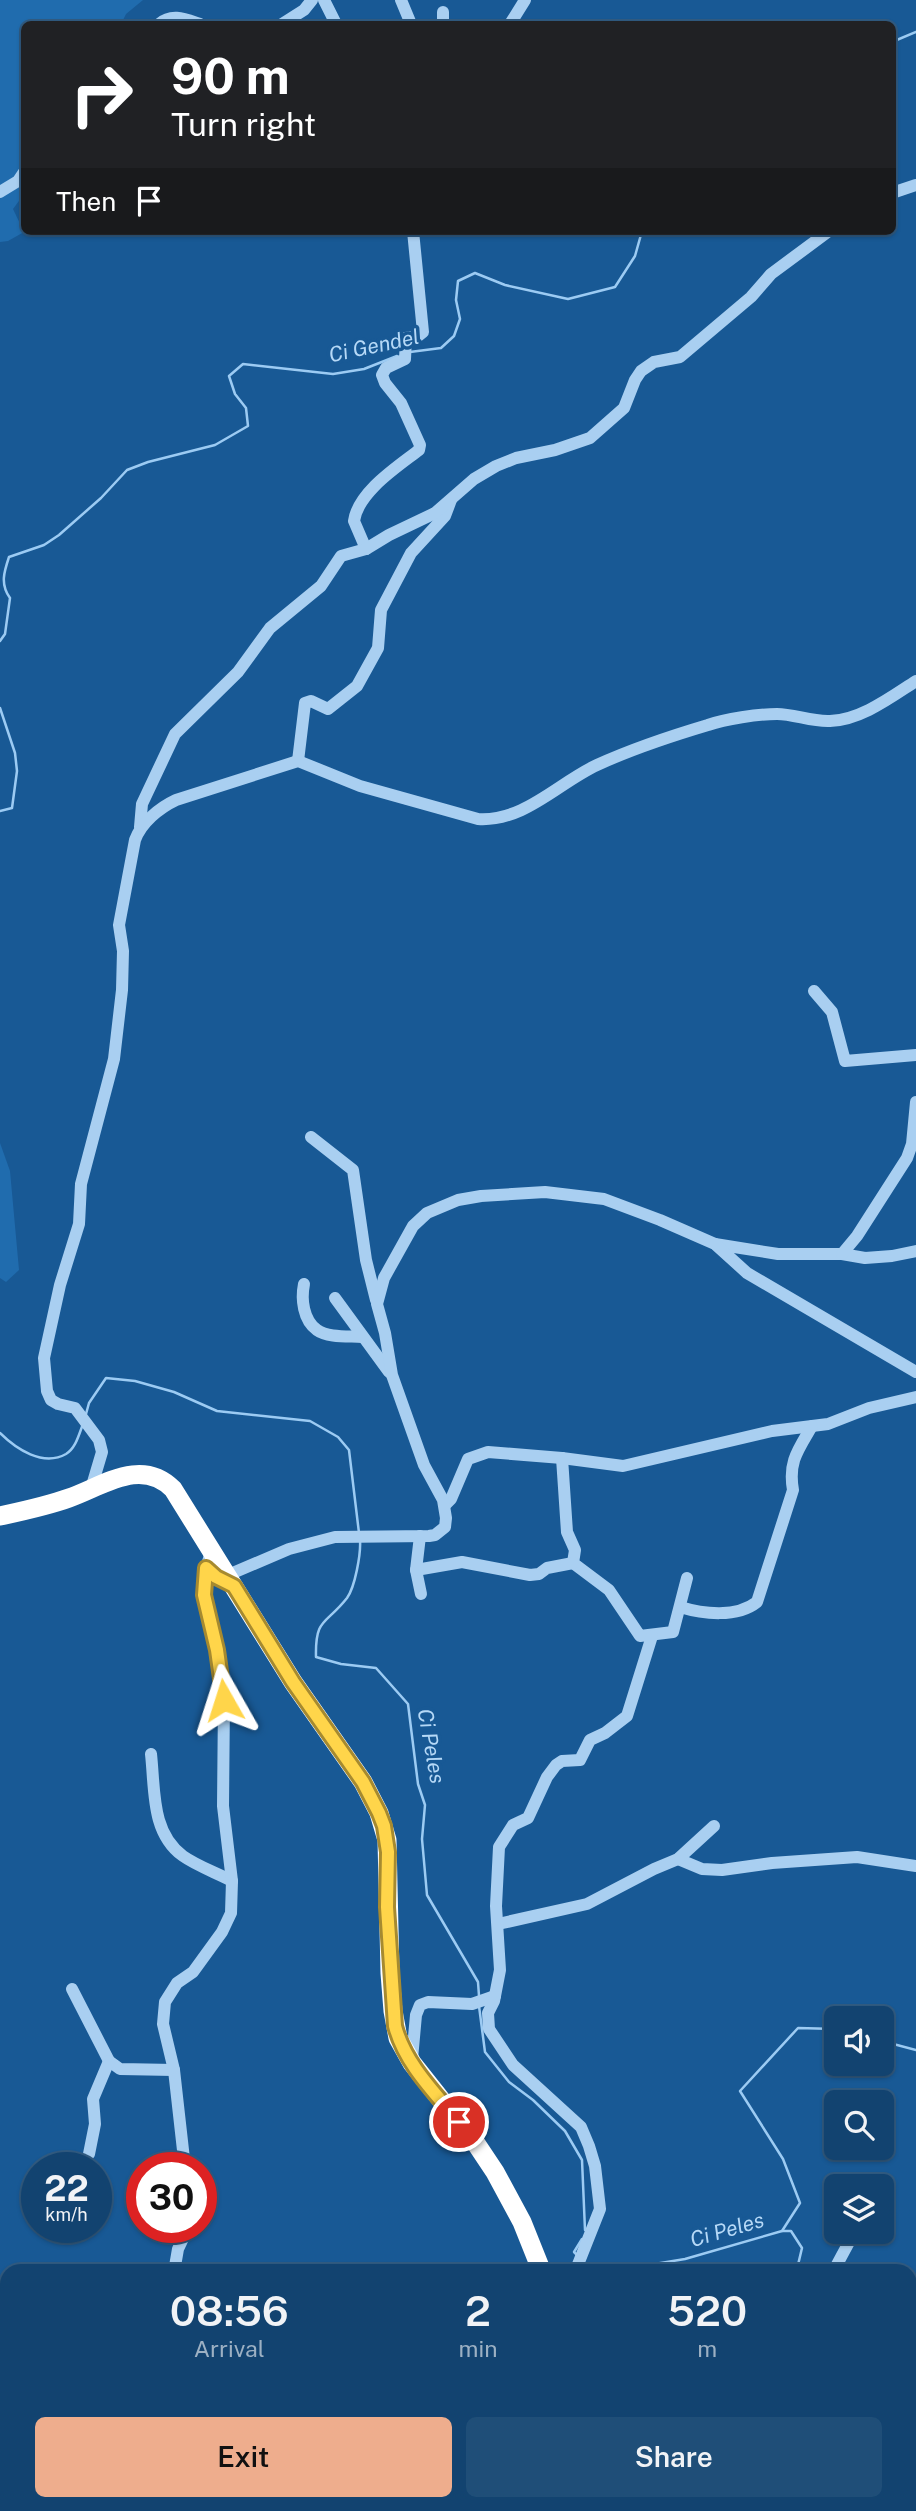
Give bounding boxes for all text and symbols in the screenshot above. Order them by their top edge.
text: 90 m [171,47,290,105]
icon: right [56,49,147,140]
text: Turn right [171,106,316,143]
icon: arrive [130,182,168,220]
text: Then [56,186,116,217]
water label: Ci Gendel [326,324,421,367]
position arrow [187,1663,261,1737]
water label: Ci Peles [413,1706,450,1785]
map controls [824,2006,894,2244]
button: sound [824,2006,894,2076]
button: search [824,2090,894,2160]
pin [429,2092,489,2152]
icon: arrive [440,2103,478,2141]
speed limit sign: 30 [126,2152,217,2243]
text: 22 [44,2168,89,2209]
button: layers [824,2174,894,2244]
text: km/h [45,2204,88,2225]
water label: Ci Peles [687,2207,767,2252]
text: 08:56 [170,2286,289,2335]
text: 2 [465,2286,491,2335]
text: 520 [667,2286,747,2335]
text: Arrival [194,2335,265,2362]
text: min [459,2335,498,2362]
text: m [697,2335,717,2362]
button: Exit [35,2417,452,2497]
button: Share [466,2417,882,2497]

